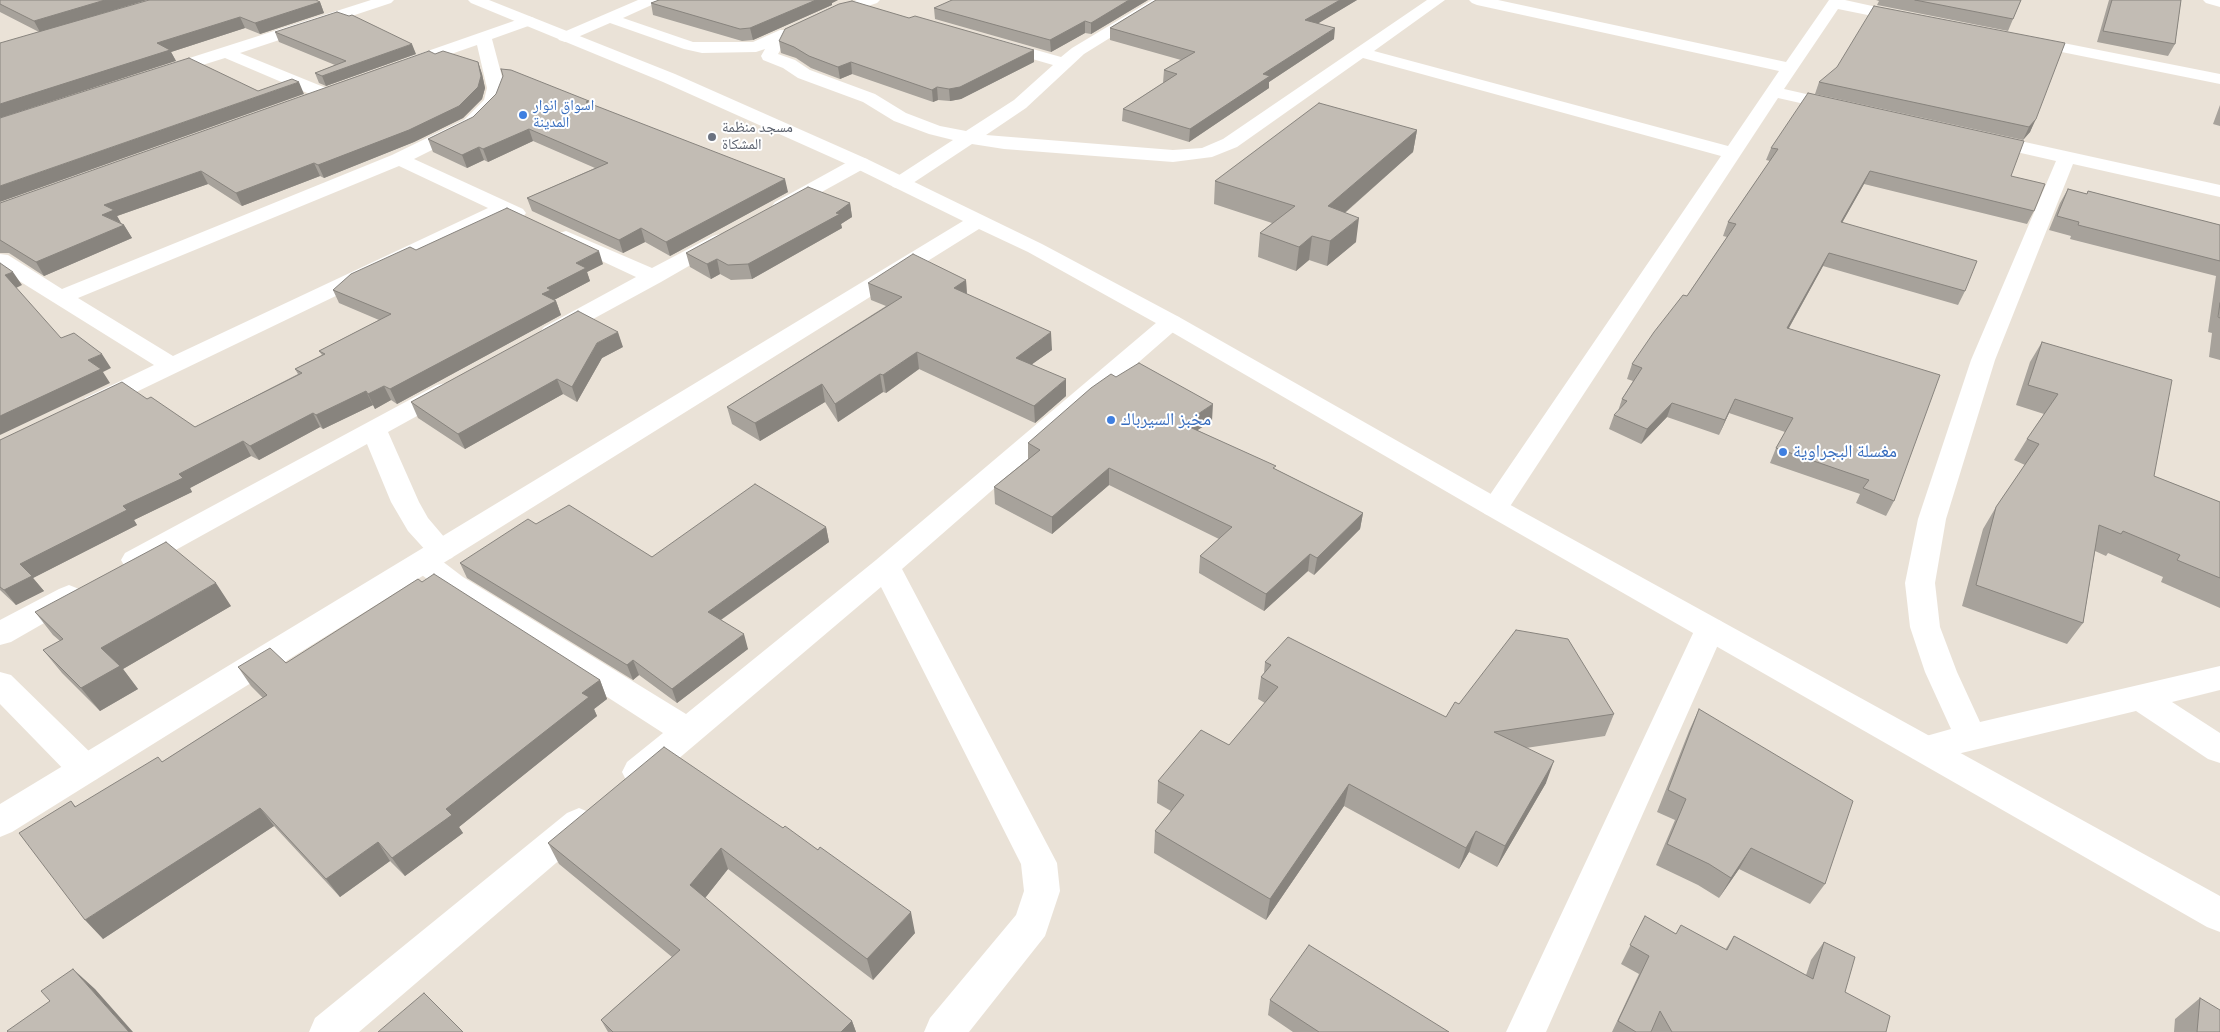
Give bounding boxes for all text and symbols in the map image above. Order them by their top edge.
place label: اسواق انوار المدينة [533,97,594,132]
marker: اسواق انوار المدينة [517,109,529,121]
place label: مسجد منظمة المشكاة [722,119,793,154]
marker: مسجد منظمة المشكاة [706,131,718,143]
place label: مخبز السيرباك [1121,409,1211,431]
marker: مخبز السيرباك [1105,414,1117,426]
place label: مغسلة البجراوية [1793,441,1897,463]
marker: مغسلة البجراوية [1777,446,1789,458]

